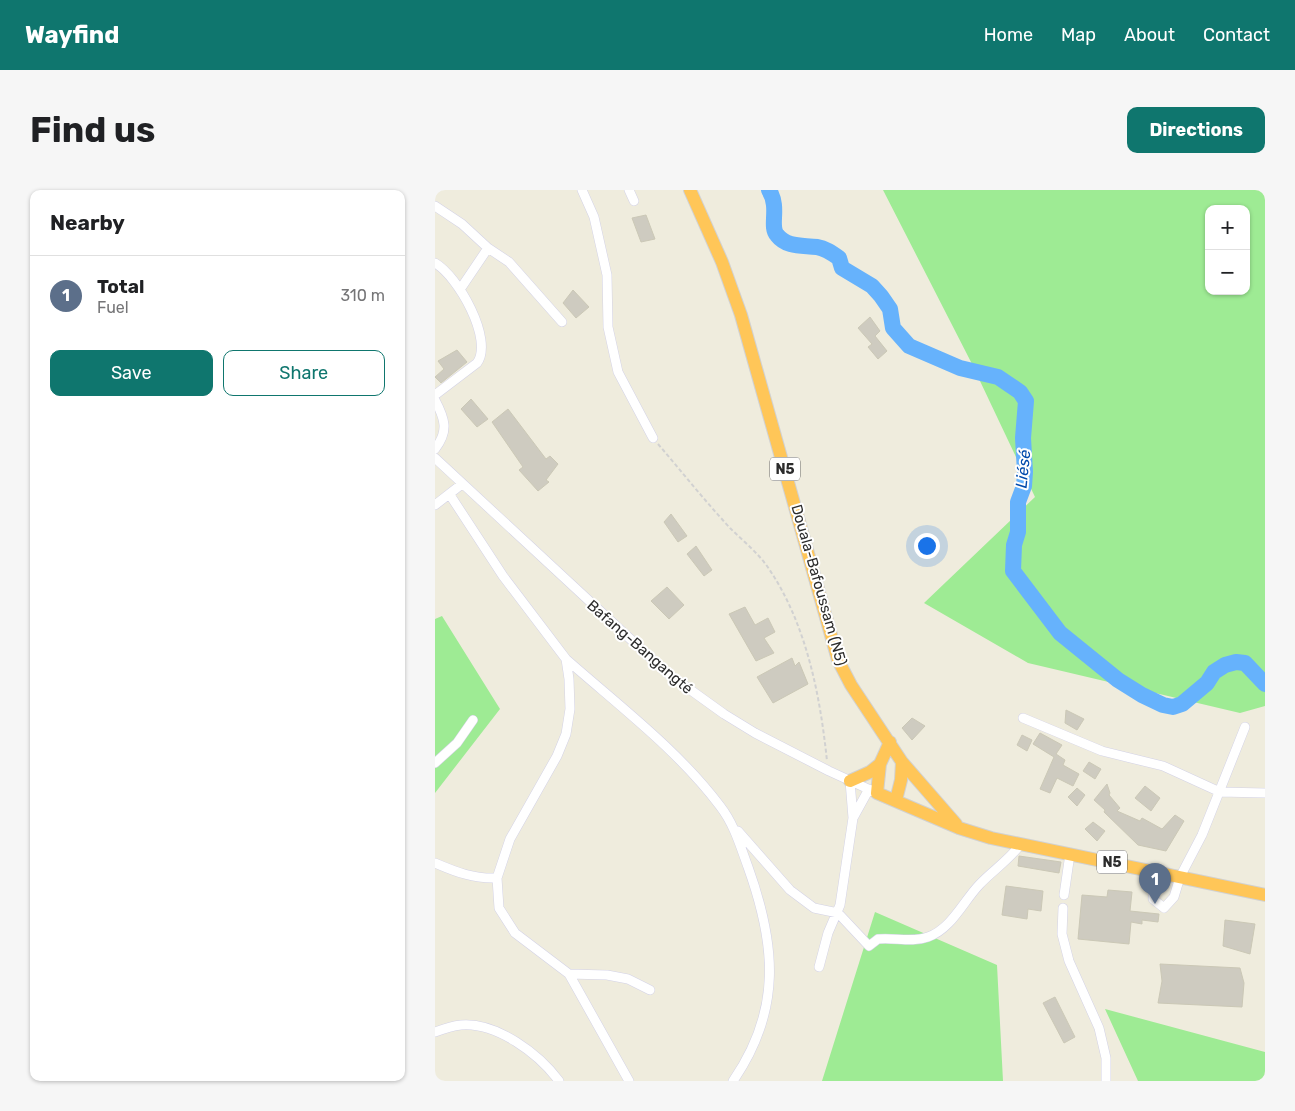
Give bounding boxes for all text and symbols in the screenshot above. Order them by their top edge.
text: Wayfind [25,21,119,49]
text: Home [984,24,1033,46]
text: Map [1061,24,1096,46]
text: About [1124,24,1175,46]
text: Contact [1203,24,1270,46]
button: Directions [1127,107,1265,153]
text: Find us [30,109,155,151]
map controls [1205,205,1250,295]
button: + [1205,205,1250,250]
text: Nearby [50,210,125,235]
button: − [1205,250,1250,295]
text: Total [97,275,144,298]
text: 1 [62,286,70,305]
text: 310 m [341,286,385,305]
text: Fuel [97,298,129,317]
button: Save [50,350,213,396]
button: Share [223,350,385,396]
water label: Liésé [1012,449,1034,489]
road number: N5 [770,458,800,480]
street label: Douala-Bafoussam (N5) [787,502,851,668]
your location [914,533,940,559]
street label: Bafang-Bangangté [583,596,697,698]
road number: N5 [1097,850,1127,874]
pin: 1 [1139,863,1171,904]

